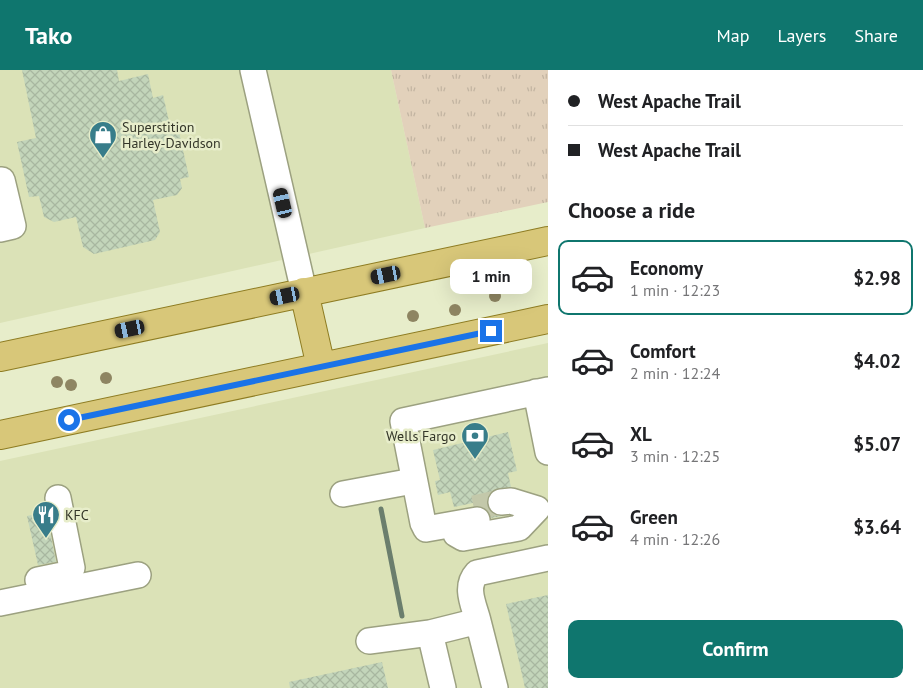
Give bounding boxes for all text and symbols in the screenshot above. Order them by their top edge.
text: Tako [25,20,72,51]
text: Map [717,24,749,47]
text: Layers [777,24,826,47]
text: Share [854,24,898,47]
text: West Apache Trail [598,89,741,113]
place label: Superstition Harley-Davidson [122,118,221,152]
shop icon: Superstition Harley-Davidson [88,120,118,159]
text: West Apache Trail [598,138,741,162]
car [272,187,293,219]
text: Choose a ride [568,196,695,224]
icon: car [570,255,615,300]
text: Economy [630,256,703,280]
callout: 1 min [450,258,532,294]
car [369,265,402,285]
text: 1 min [471,266,511,286]
text: $2.98 [853,266,901,290]
text: 1 min · 12:23 [630,280,720,300]
car [268,286,301,306]
car [113,319,146,339]
route end [480,320,502,342]
icon: car [570,338,615,383]
text: Comfort [630,339,696,363]
text: $4.02 [853,349,901,373]
text: 2 min · 12:24 [630,363,720,383]
route start [58,409,80,431]
bank icon: Wells Fargo [460,421,490,460]
icon: car [570,421,615,466]
text: XL [630,422,652,446]
place label: Wells Fargo [386,427,456,445]
text: $5.07 [853,432,901,456]
text: 3 min · 12:25 [630,446,720,466]
restaurant icon: KFC [31,500,61,539]
icon: car [570,504,615,549]
text: Green [630,505,678,529]
place label: KFC [65,506,89,524]
text: $3.64 [853,515,901,539]
text: 4 min · 12:26 [630,529,720,549]
button: Confirm [568,620,903,678]

